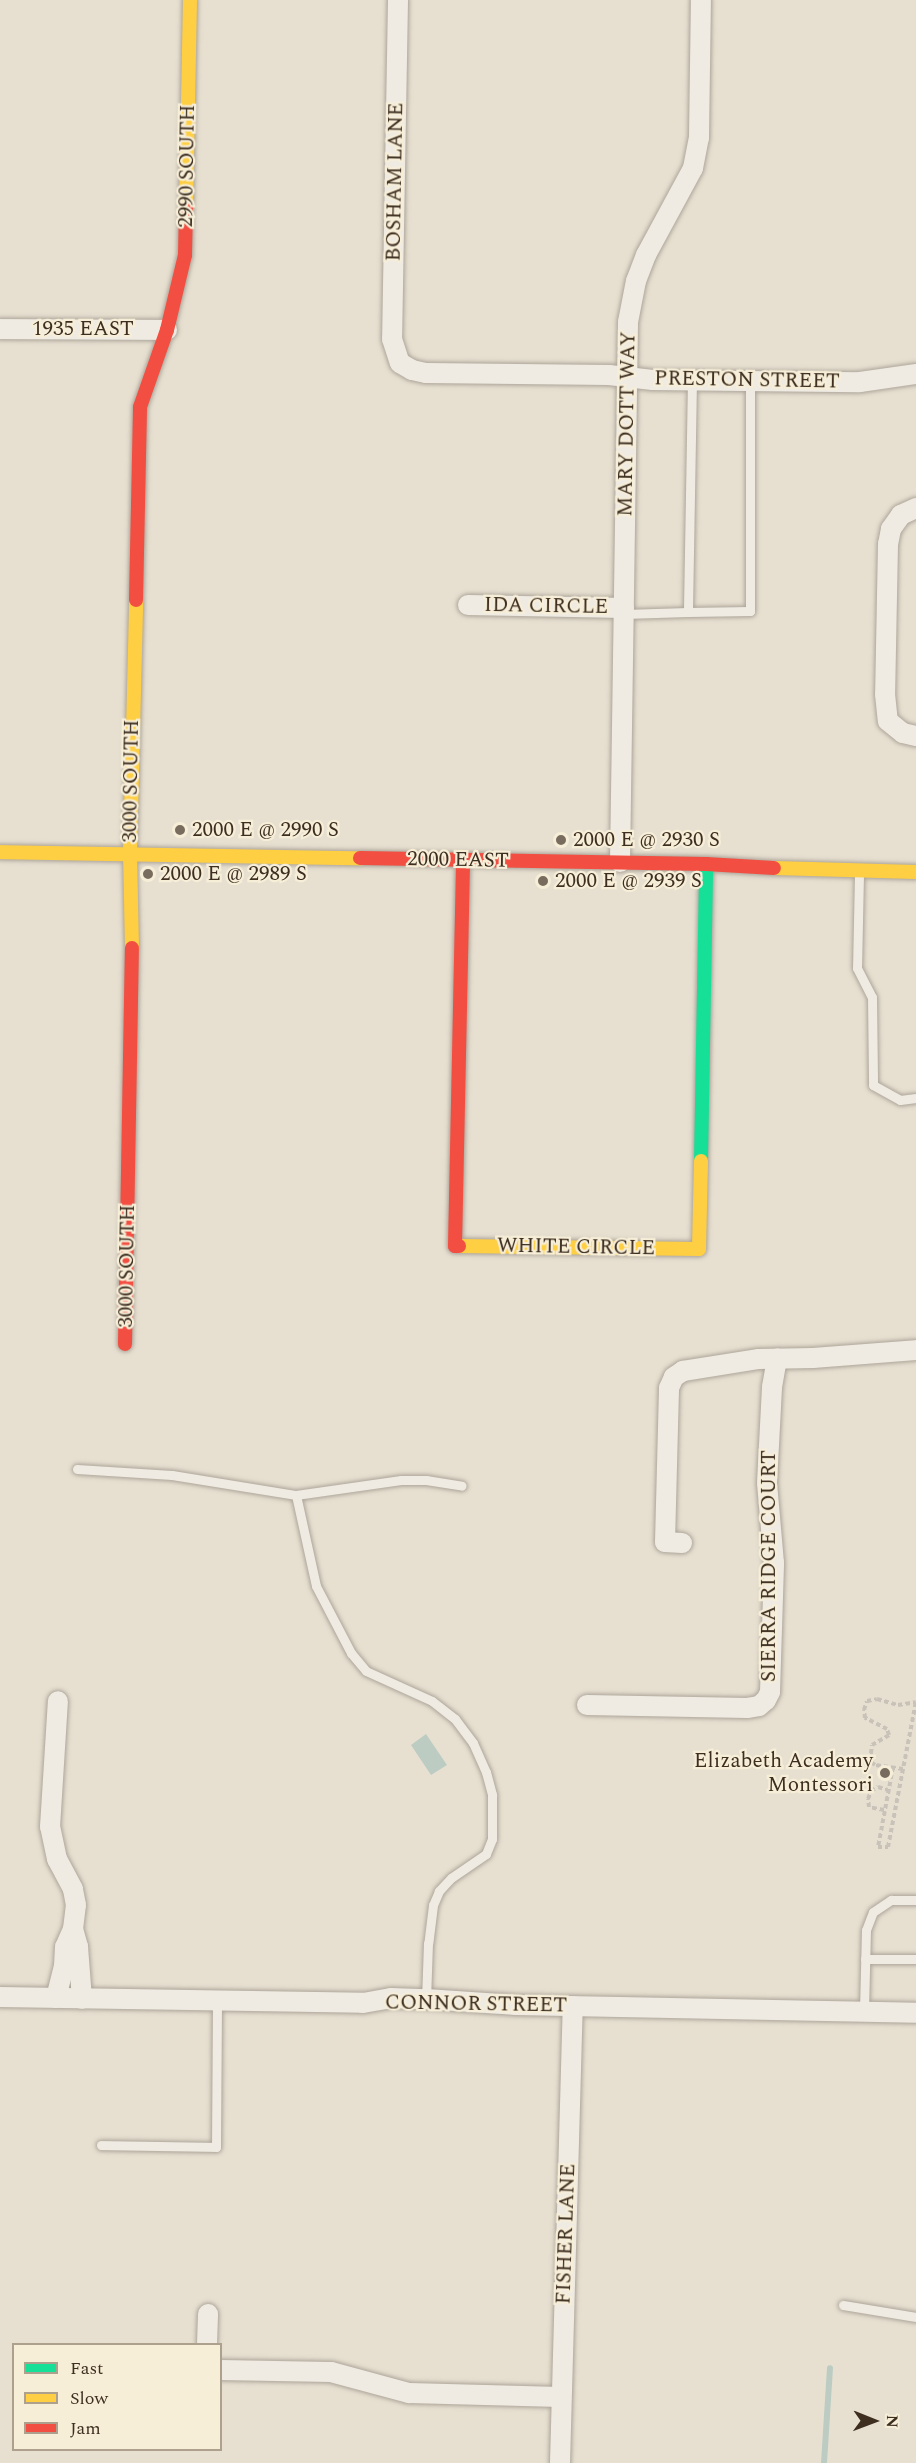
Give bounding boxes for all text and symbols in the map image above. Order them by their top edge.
street label: BOSHAM LANE [381,102,409,262]
street label: 2990 SOUTH [173,104,201,228]
street label: 1935 EAST [32,316,134,342]
street label: MARY DOTT WAY [613,331,641,517]
street label: PRESTON STREET [654,366,840,394]
street label: IDA CIRCLE [484,592,608,620]
street label: 3000 SOUTH [117,719,145,843]
place label: 2000 E @ 2990 S [192,817,339,843]
marker: 2000 E @ 2990 S [173,823,187,837]
place label: 2000 E @ 2930 S [573,827,720,853]
marker: 2000 E @ 2930 S [554,833,568,847]
street label: 2000 EAST [407,847,509,873]
place label: 2000 E @ 2989 S [160,861,307,887]
marker: 2000 E @ 2989 S [141,867,155,881]
place label: 2000 E @ 2939 S [555,868,702,894]
marker: 2000 E @ 2939 S [536,874,550,888]
street label: 3000 SOUTH [113,1204,141,1328]
street label: WHITE CIRCLE [497,1233,655,1261]
street label: SIERRA RIDGE COURT [756,1450,782,1682]
place label: Elizabeth Academy Montessori [694,1748,873,1798]
marker: Elizabeth Academy Montessori [878,1766,892,1780]
street label: CONNOR STREET [385,1990,567,2018]
street label: FISHER LANE [551,2163,581,2305]
legend [12,2343,222,2451]
text: Fast [70,2355,103,2382]
text: Slow [70,2385,108,2412]
north arrow [844,2391,904,2451]
text: Jam [70,2415,101,2442]
text: N [880,2415,904,2428]

